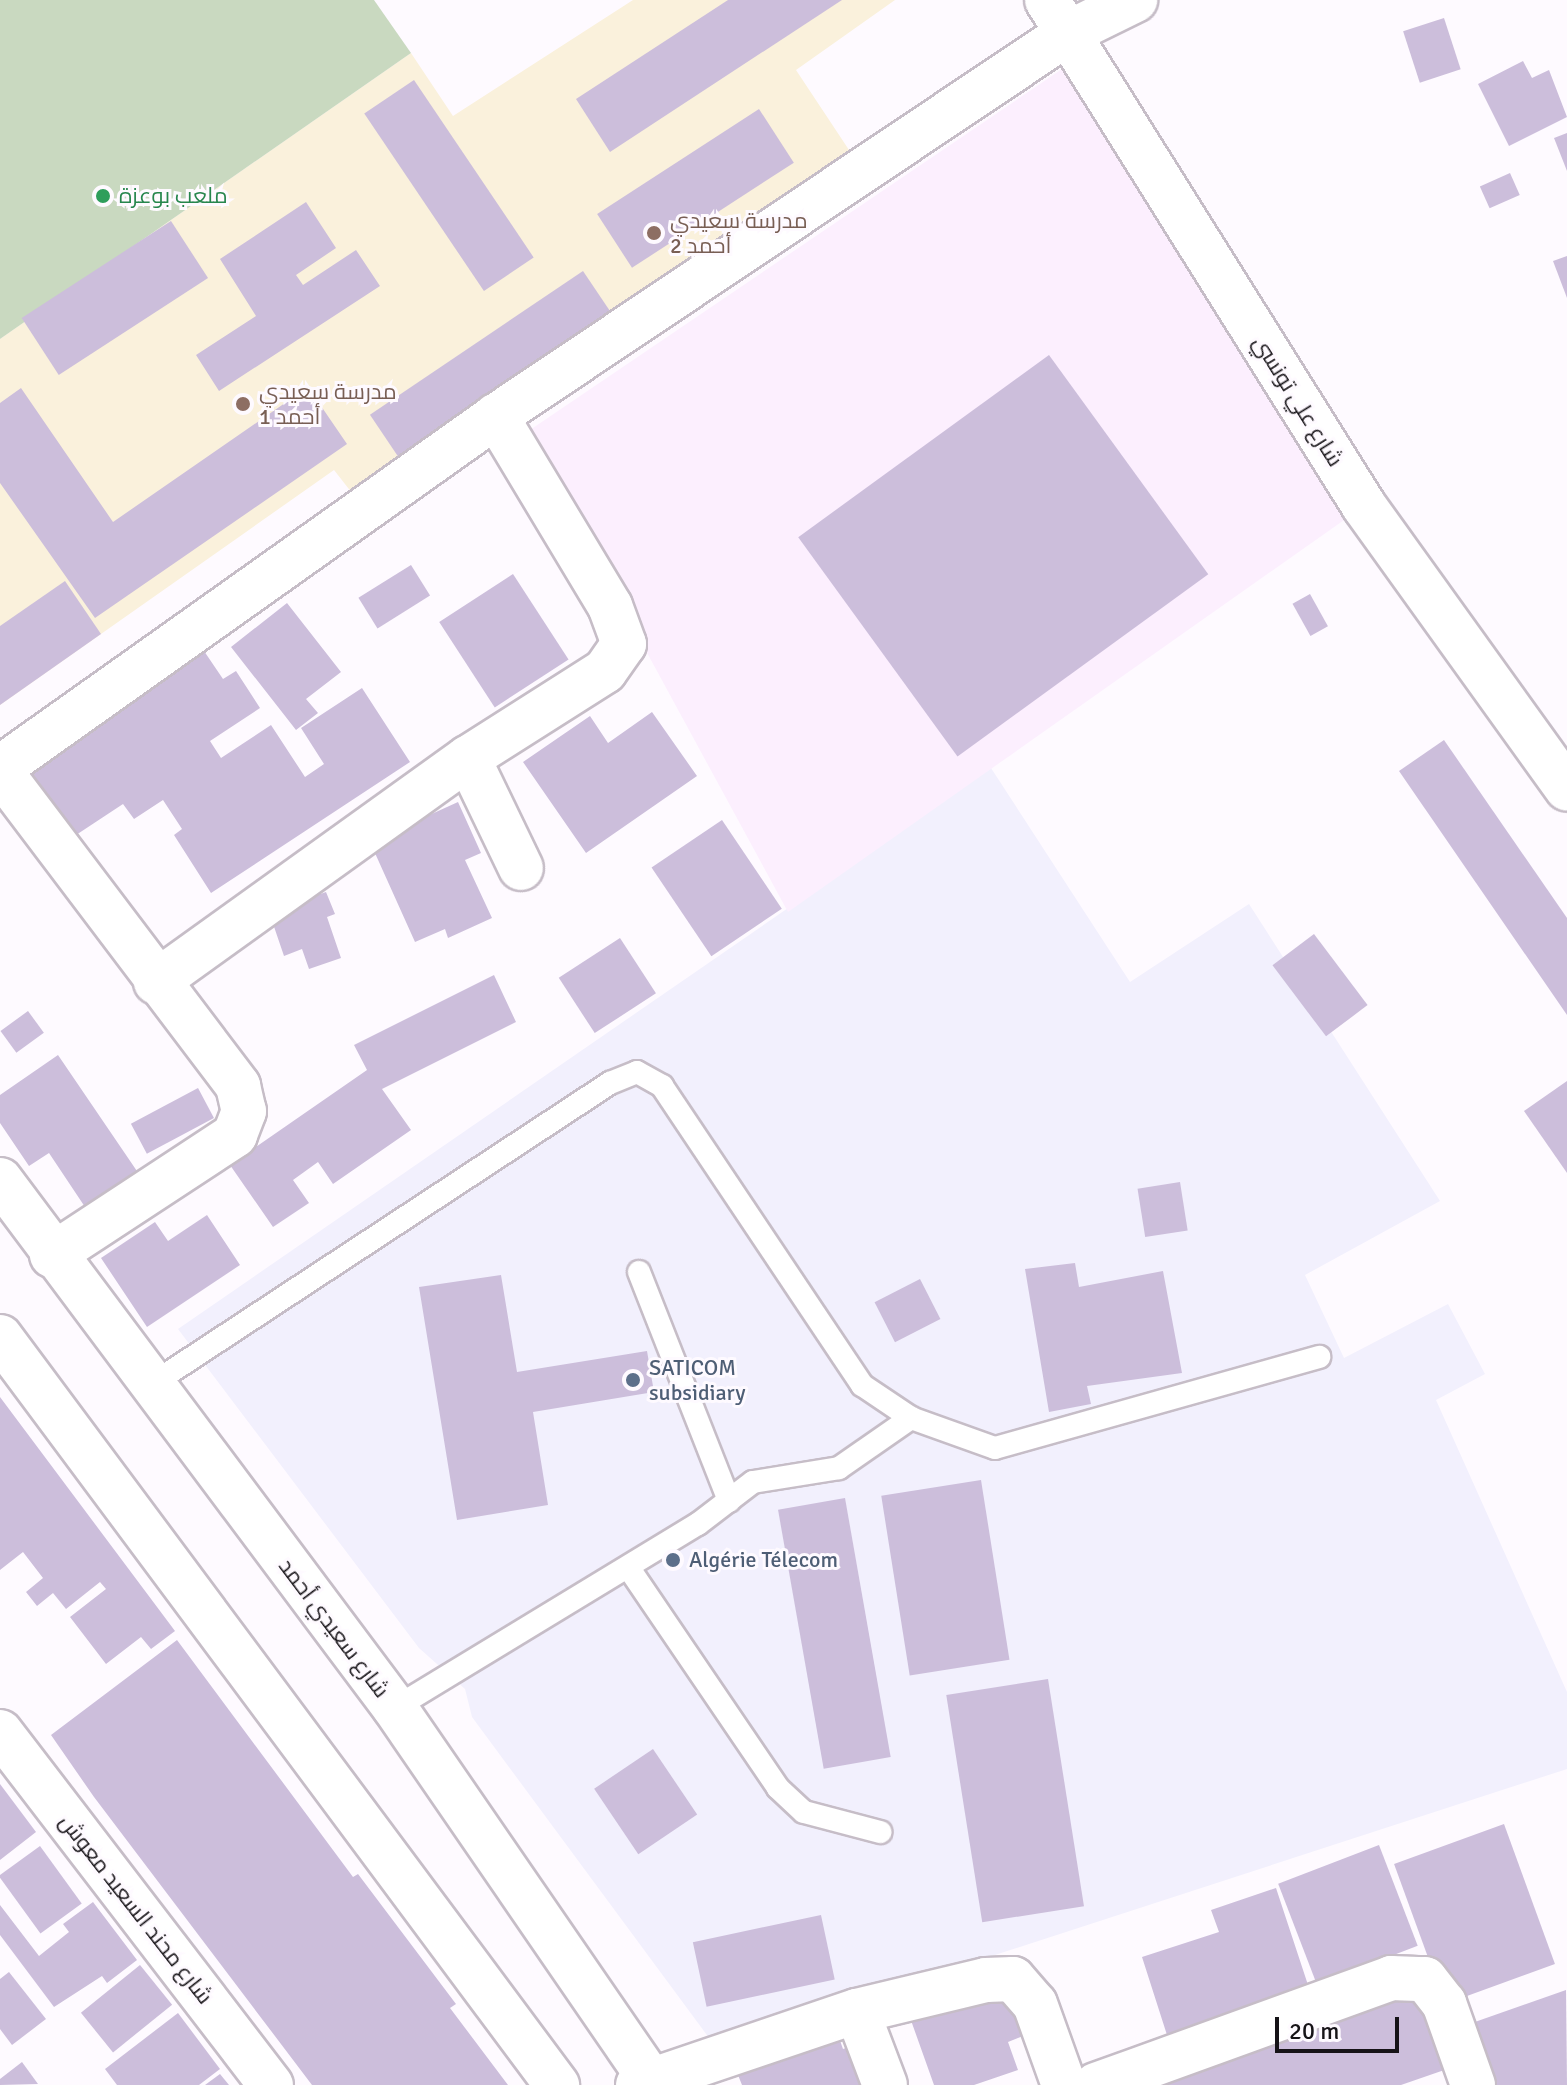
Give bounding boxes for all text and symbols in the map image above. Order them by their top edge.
place label: ملعب بوعزة [119,183,228,209]
marker: ملعب بوعزة [94,187,112,205]
place label: مدرسة سعيدي أحمد 2 [670,207,808,258]
marker: مدرسة سعيدي أحمد 2 [645,224,663,242]
street label: شارع علي تونسي [1247,331,1349,471]
place label: مدرسة سعيدي أحمد 1 [259,378,397,430]
marker: مدرسة سعيدي أحمد 1 [234,395,252,413]
place label: SATICOM subsidiary [649,1354,746,1406]
marker: SATICOM subsidiary [624,1371,642,1389]
place label: Algérie Télecom [689,1547,838,1573]
marker: Algérie Télecom [664,1551,682,1569]
street label: شارع سعيدي أحمد [273,1553,395,1703]
street label: شارع محند السعيد معوش [54,1809,218,2009]
scale bar [1279,2001,1403,2051]
text: 20 m [1289,2016,1339,2046]

